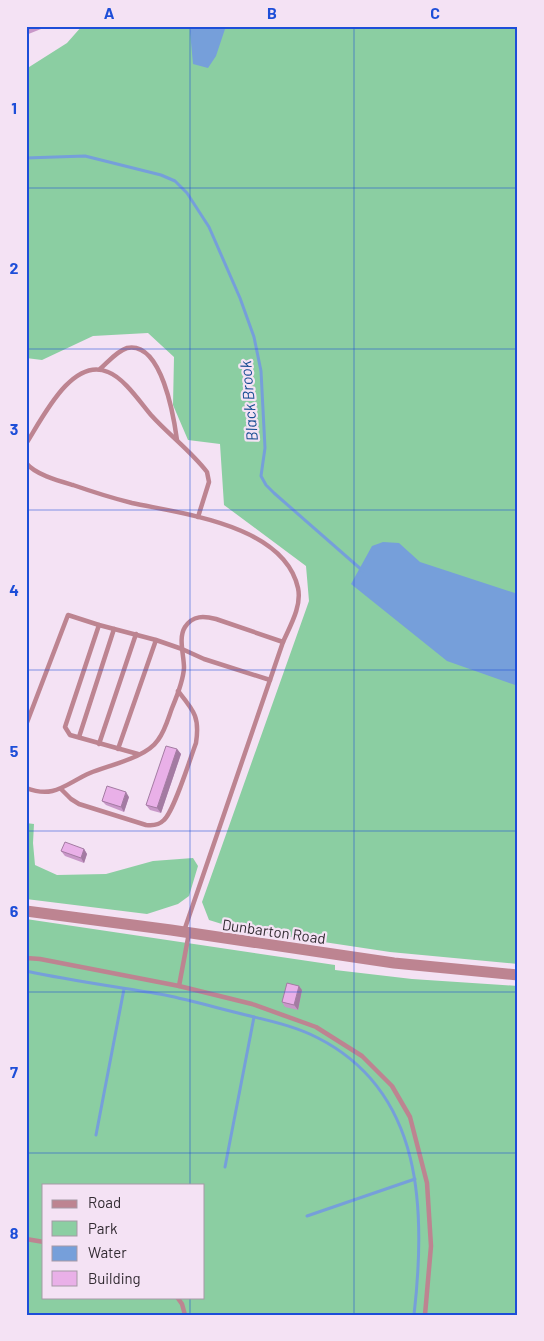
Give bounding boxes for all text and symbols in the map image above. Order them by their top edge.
text: A [104,3,115,22]
text: B [267,3,277,22]
text: C [430,3,440,22]
text: 1 [11,98,17,117]
text: 2 [10,258,19,277]
water label: Black Brook [235,360,261,442]
text: 3 [10,419,18,438]
text: 4 [9,580,19,599]
text: 5 [10,741,19,760]
text: 6 [10,901,19,920]
street label: Dunbarton Road [221,915,327,947]
text: 7 [10,1062,18,1081]
legend [42,1184,205,1298]
text: Road [88,1193,121,1211]
text: Park [88,1219,118,1237]
text: 8 [10,1223,19,1242]
text: Water [88,1243,127,1261]
text: Building [88,1269,141,1287]

